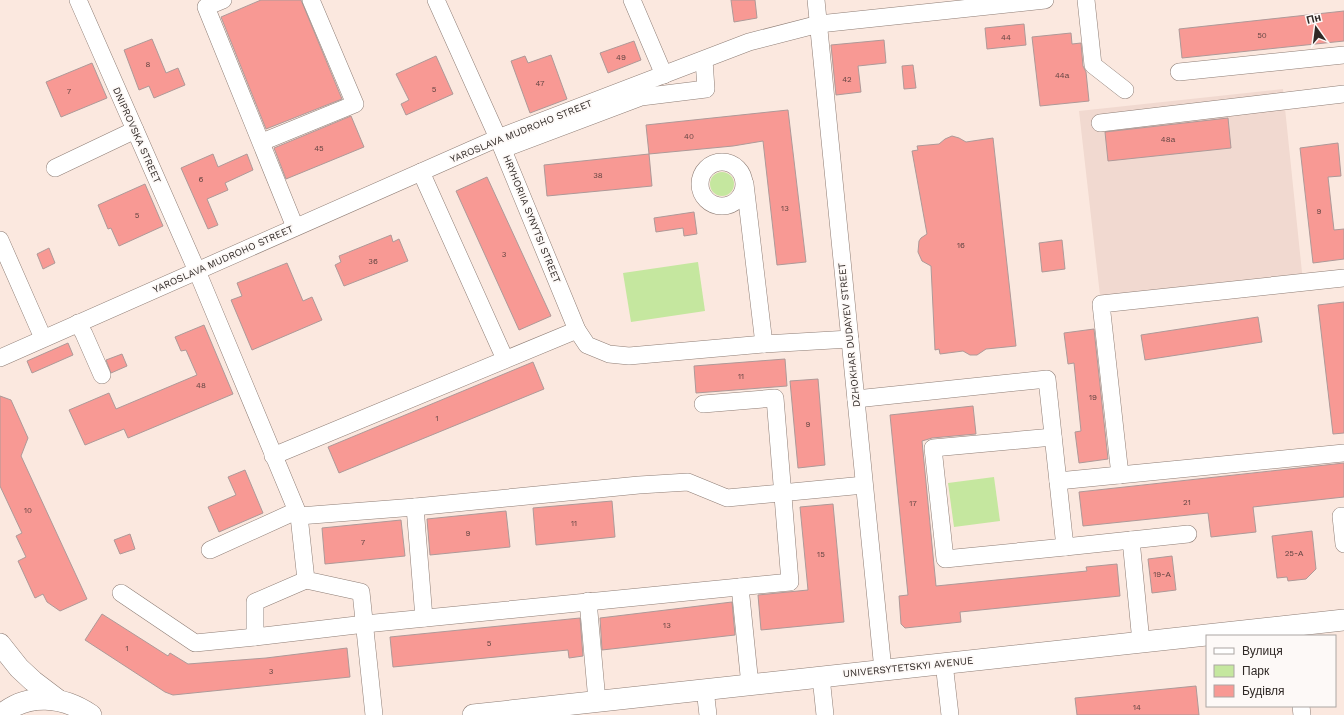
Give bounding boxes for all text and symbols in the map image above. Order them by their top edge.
north arrow [1296,8,1336,48]
text: Пн [1305,11,1322,27]
house number: 50 [1257,31,1267,40]
house number: 44 [1001,33,1011,42]
house number: 49 [616,53,626,62]
house number: 8 [146,60,151,69]
house number: 44а [1055,71,1070,80]
house number: 42 [842,75,852,84]
house number: 47 [536,79,545,88]
street label: DNIPROVSKA STREET [111,85,163,185]
house number: 5 [432,85,437,94]
house number: 7 [67,87,72,96]
street label: YAROSLAVA MUDROHO STREET [448,97,594,165]
house number: 40 [684,132,694,141]
house number: 48а [1161,135,1176,144]
house number: 45 [314,144,324,153]
street label: HRYHORIIA SYNYTSI STREET [501,153,563,285]
house number: 38 [593,171,603,180]
house number: 6 [199,175,204,184]
house number: 13 [781,204,789,213]
house number: 9 [1317,207,1322,216]
house number: 5 [135,211,140,220]
street label: YAROSLAVA MUDROHO STREET [151,223,295,295]
house number: 16 [957,241,965,250]
house number: 3 [502,250,507,259]
house number: 36 [368,257,378,266]
street label: DZHOKHAR DUDAYEV STREET [836,262,862,408]
house number: 11 [738,372,744,381]
house number: 48 [196,381,206,390]
house number: 19 [1089,393,1097,402]
house number: 1 [435,414,439,423]
house number: 9 [806,420,811,429]
house number: 21 [1183,498,1191,507]
house number: 17 [909,499,917,508]
house number: 10 [24,506,32,515]
house number: 11 [571,519,577,528]
house number: 9 [466,529,471,538]
house number: 7 [361,538,366,547]
house number: 25-А [1285,549,1304,558]
house number: 15 [817,550,825,559]
house number: 19-А [1153,570,1171,579]
house number: 13 [663,621,671,630]
legend [1206,635,1336,707]
house number: 5 [487,639,492,648]
house number: 1 [125,644,129,653]
text: Вулиця [1242,644,1283,658]
street label: UNIVERSYTETSKYI AVENUE [842,655,974,679]
text: Парк [1242,664,1270,678]
house number: 3 [269,667,274,676]
text: Будівля [1242,684,1284,698]
house number: 14 [1133,703,1141,712]

